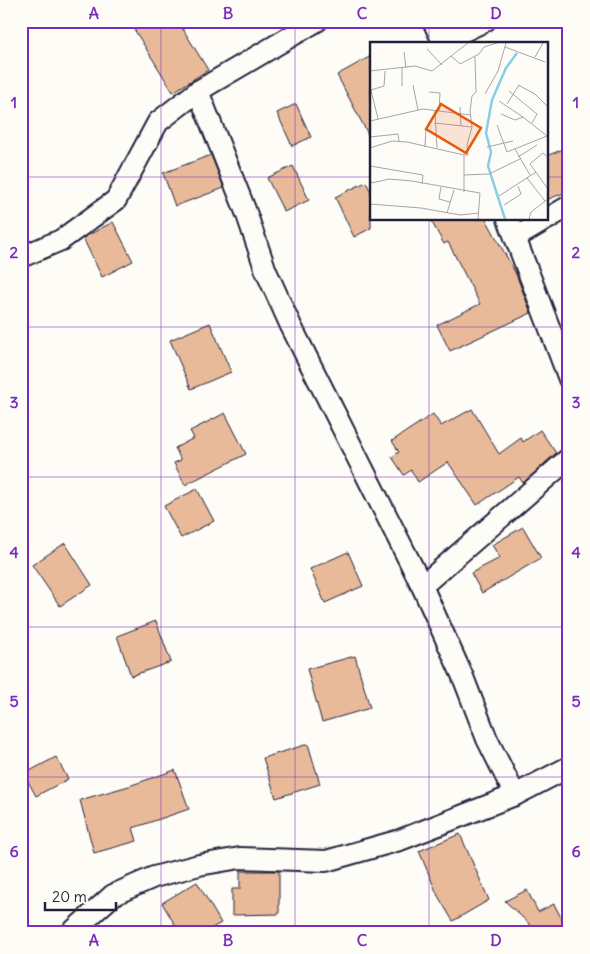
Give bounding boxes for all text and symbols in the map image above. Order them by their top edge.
text: A [89,3,99,23]
text: B [223,3,234,23]
text: C [357,3,368,23]
text: D [490,3,502,23]
inset map [370,42,548,220]
text: 1 [11,92,17,112]
text: 1 [573,92,579,112]
text: 2 [10,242,19,262]
text: 2 [572,242,581,262]
text: 3 [9,392,19,412]
text: 3 [571,392,581,412]
text: 4 [9,542,19,562]
text: 4 [571,542,581,562]
text: 5 [9,691,19,711]
text: 5 [571,691,581,711]
text: 6 [9,841,19,861]
text: 6 [571,841,581,861]
scale bar [45,879,116,911]
text: 20 m [52,887,87,906]
text: A [89,930,99,950]
text: B [223,930,234,950]
text: C [357,930,368,950]
text: D [490,930,502,950]

